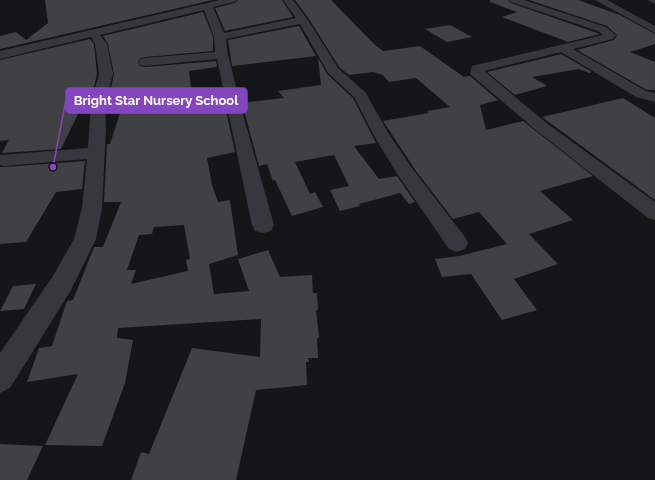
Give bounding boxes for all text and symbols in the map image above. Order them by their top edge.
callout: Bright Star Nursery School [66,88,247,113]
text: Bright Star Nursery School [74,93,239,108]

